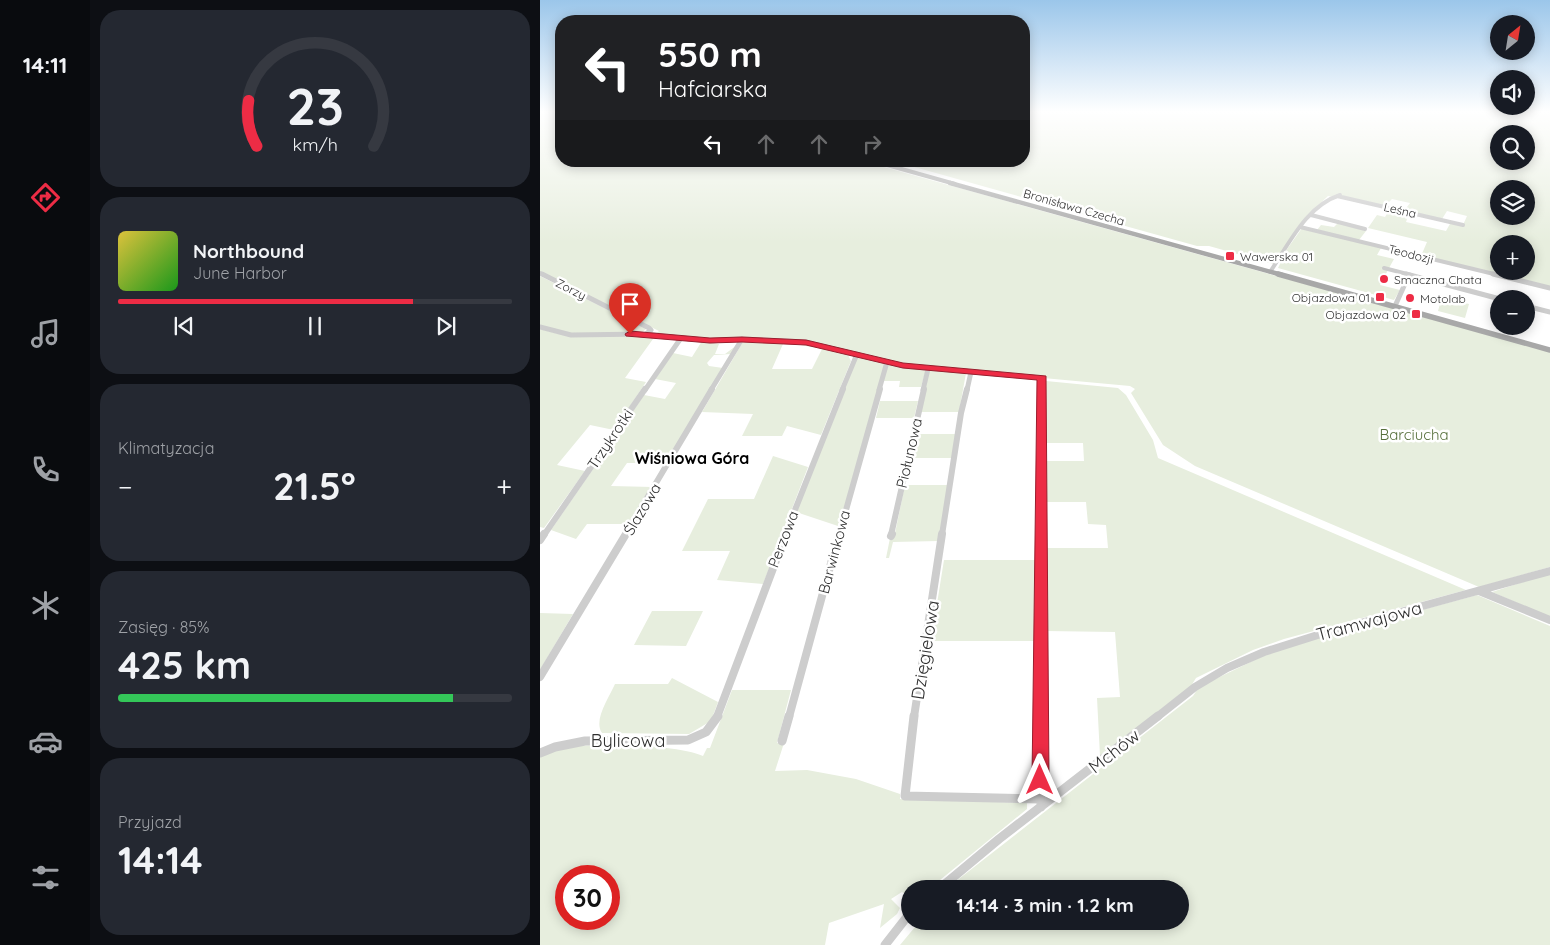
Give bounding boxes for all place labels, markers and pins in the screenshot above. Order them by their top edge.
place label: Wawerska 01 [1240,249,1313,264]
marker: Wawerska 01 [1224,250,1236,262]
place label: Smaczna Chata [1394,272,1482,287]
marker: Smaczna Chata [1378,273,1390,285]
pin [609,283,651,334]
place label: Objazdowa 01 [1292,290,1370,305]
marker: Objazdowa 01 [1374,291,1386,303]
place label: Motolab [1420,291,1466,306]
marker: Motolab [1404,292,1416,304]
place label: Objazdowa 02 [1325,307,1406,322]
marker: Objazdowa 02 [1410,308,1422,320]

